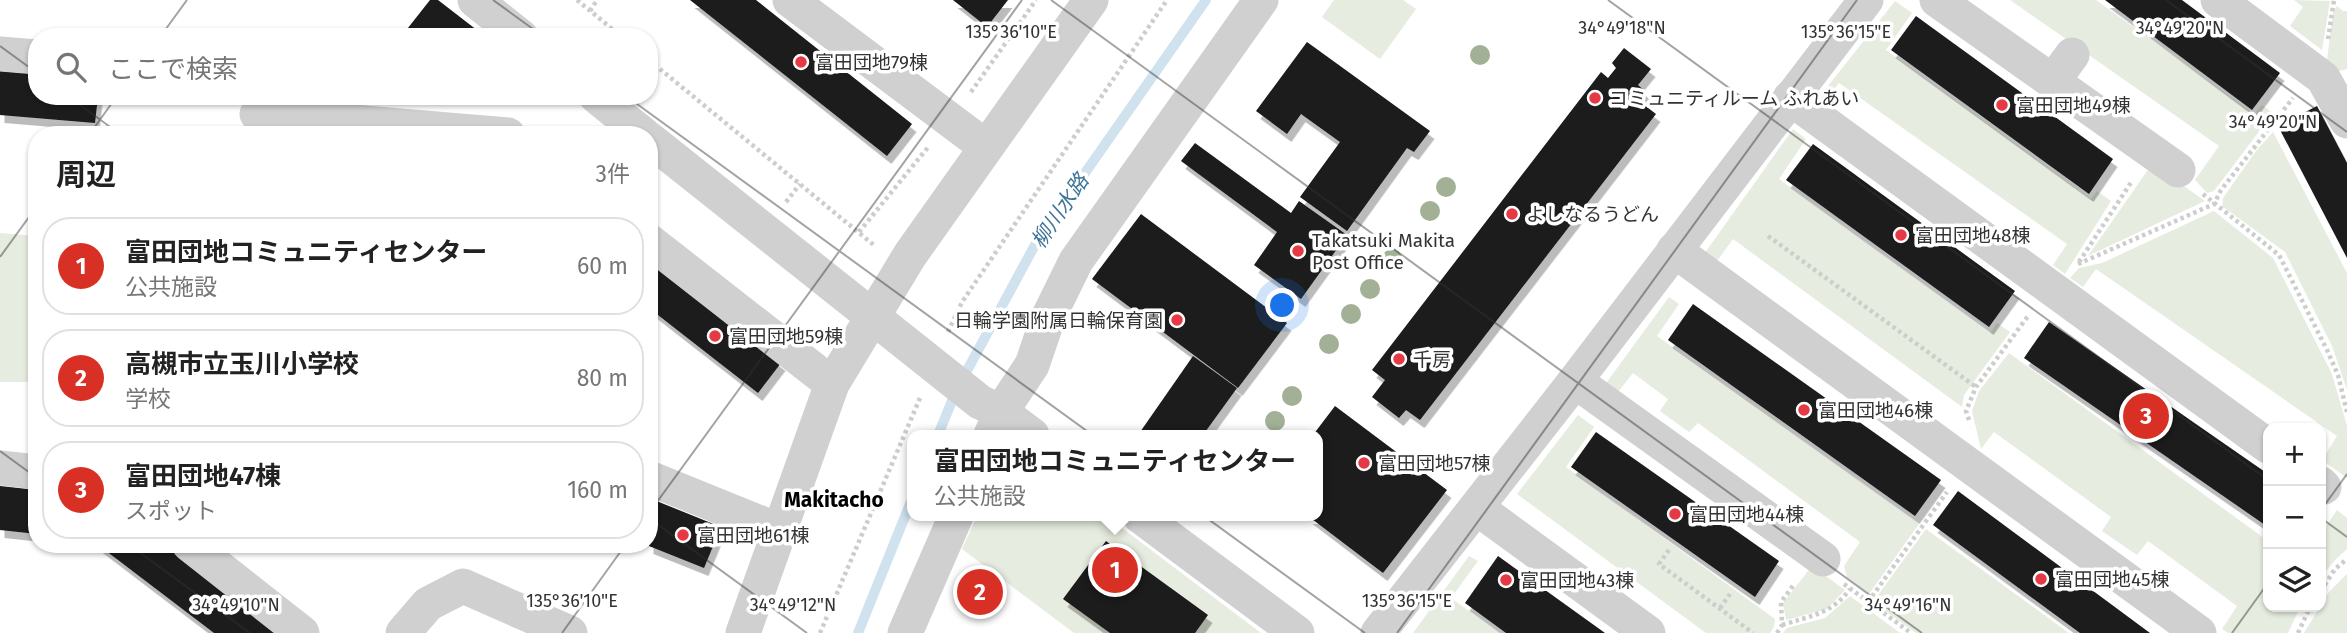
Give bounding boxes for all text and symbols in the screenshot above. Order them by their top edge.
text: 34°49'18"N [1578,17,1666,39]
text: 34°49'20"N [2136,17,2224,39]
text: 135°36'10"E [965,21,1057,43]
text: 135°36'15"E [1801,21,1891,43]
search box [28,28,658,105]
icon: search [52,48,90,86]
place label: 富田団地79棟 [815,51,928,74]
text: ここで検索 [108,54,238,85]
marker: 富田団地79棟 [793,54,809,70]
place label: コミュニティルーム ふれあい [1609,87,1859,110]
marker: コミュニティルーム ふれあい [1587,90,1603,106]
place label: 富田団地49棟 [2016,94,2131,117]
marker: 富田団地49棟 [1994,97,2010,113]
text: 34°49'20"N [2229,111,2317,133]
text: 周辺 [56,157,116,193]
text: 3件 [596,160,630,188]
water label: 柳川水路 [1026,167,1095,253]
place label: よしなるうどん [1526,203,1659,226]
marker: よしなるうどん [1504,206,1520,222]
place label: 富田団地48棟 [1915,224,2031,247]
marker: 富田団地48棟 [1893,227,1909,243]
place label: Takatsuki Makita Post Office [1312,229,1455,274]
text: 富田団地コミュニティセンター [125,237,487,268]
marker: Takatsuki Makita Post Office [1290,243,1306,259]
text: 1 [76,252,86,280]
text: 60 m [577,252,628,280]
text: 公共施設 [125,273,217,301]
your location [1265,288,1299,322]
place label: 日輪学園附属日輪保育園 [954,309,1163,332]
marker: 日輪学園附属日輪保育園 [1169,312,1185,328]
place label: 富田団地59棟 [729,325,843,348]
marker: 富田団地59棟 [707,328,723,344]
place label: 千房 [1413,348,1451,371]
text: 高槻市立玉川小学校 [125,349,359,380]
marker: 千房 [1391,351,1407,367]
text: 2 [75,364,87,392]
text: 80 m [577,364,628,392]
text: 学校 [125,385,171,413]
pin: 3 [2123,390,2169,442]
place label: 富田団地46棟 [1818,399,1933,422]
marker: 富田団地46棟 [1796,402,1812,418]
map controls [2263,423,2326,612]
button: + [2263,423,2326,486]
popup [907,430,1323,521]
text: 富田団地コミュニティセンター [934,446,1296,477]
place label: 富田団地57棟 [1378,452,1491,475]
marker: 富田団地57棟 [1356,455,1372,471]
text: 富田団地47棟 [125,461,281,492]
text: 3 [75,476,87,504]
text: 160 m [567,476,628,504]
text: 公共施設 [934,482,1026,510]
button: − [2263,486,2326,549]
district label: Makitacho [784,487,884,513]
text: スポット [125,497,217,525]
place label: 富田団地44棟 [1689,503,1804,526]
marker: 富田団地44棟 [1667,506,1683,522]
place label: 富田団地61棟 [697,524,809,547]
marker: 富田団地61棟 [675,527,691,543]
pin: 1 [1092,544,1138,596]
button: layers [2263,549,2326,612]
pin: 2 [957,566,1003,618]
place label: 富田団地45棟 [2055,568,2169,591]
place label: 富田団地43棟 [1520,569,1634,592]
marker: 富田団地45棟 [2033,571,2049,587]
marker: 富田団地43棟 [1498,572,1514,588]
text: 135°36'10"E [526,590,618,612]
text: 135°36'15"E [1362,590,1452,612]
text: 34°49'10"N [192,594,280,616]
text: 34°49'12"N [750,594,836,616]
text: 34°49'16"N [1865,594,1952,616]

